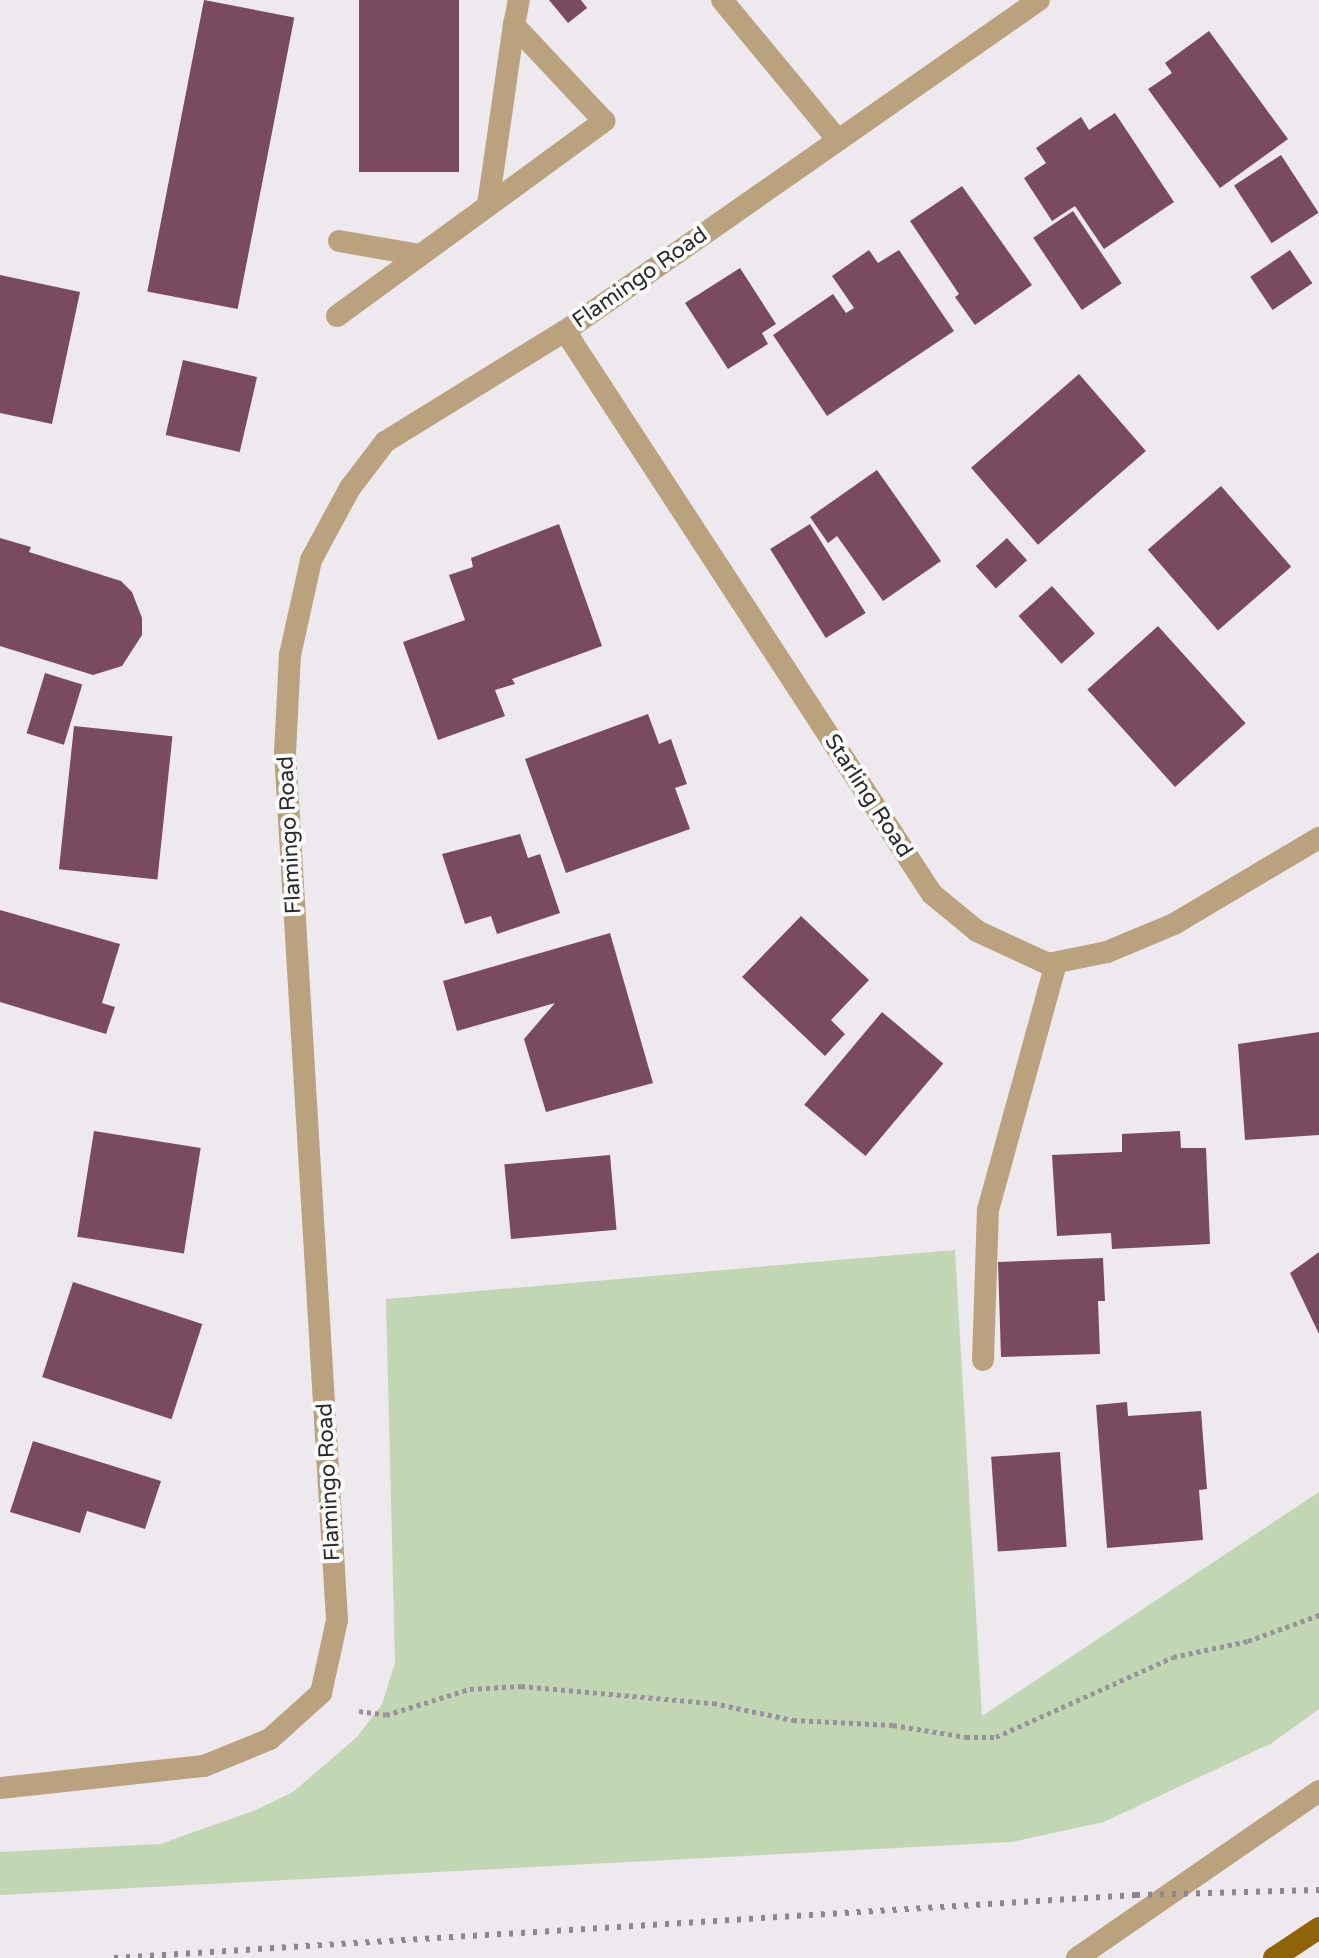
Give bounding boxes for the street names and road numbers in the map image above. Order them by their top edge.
street label: Flamingo Road [568,222,712,334]
street label: Starling Road [818,729,918,863]
street label: Flamingo Road [273,755,307,915]
street label: Flamingo Road [312,1402,346,1562]

